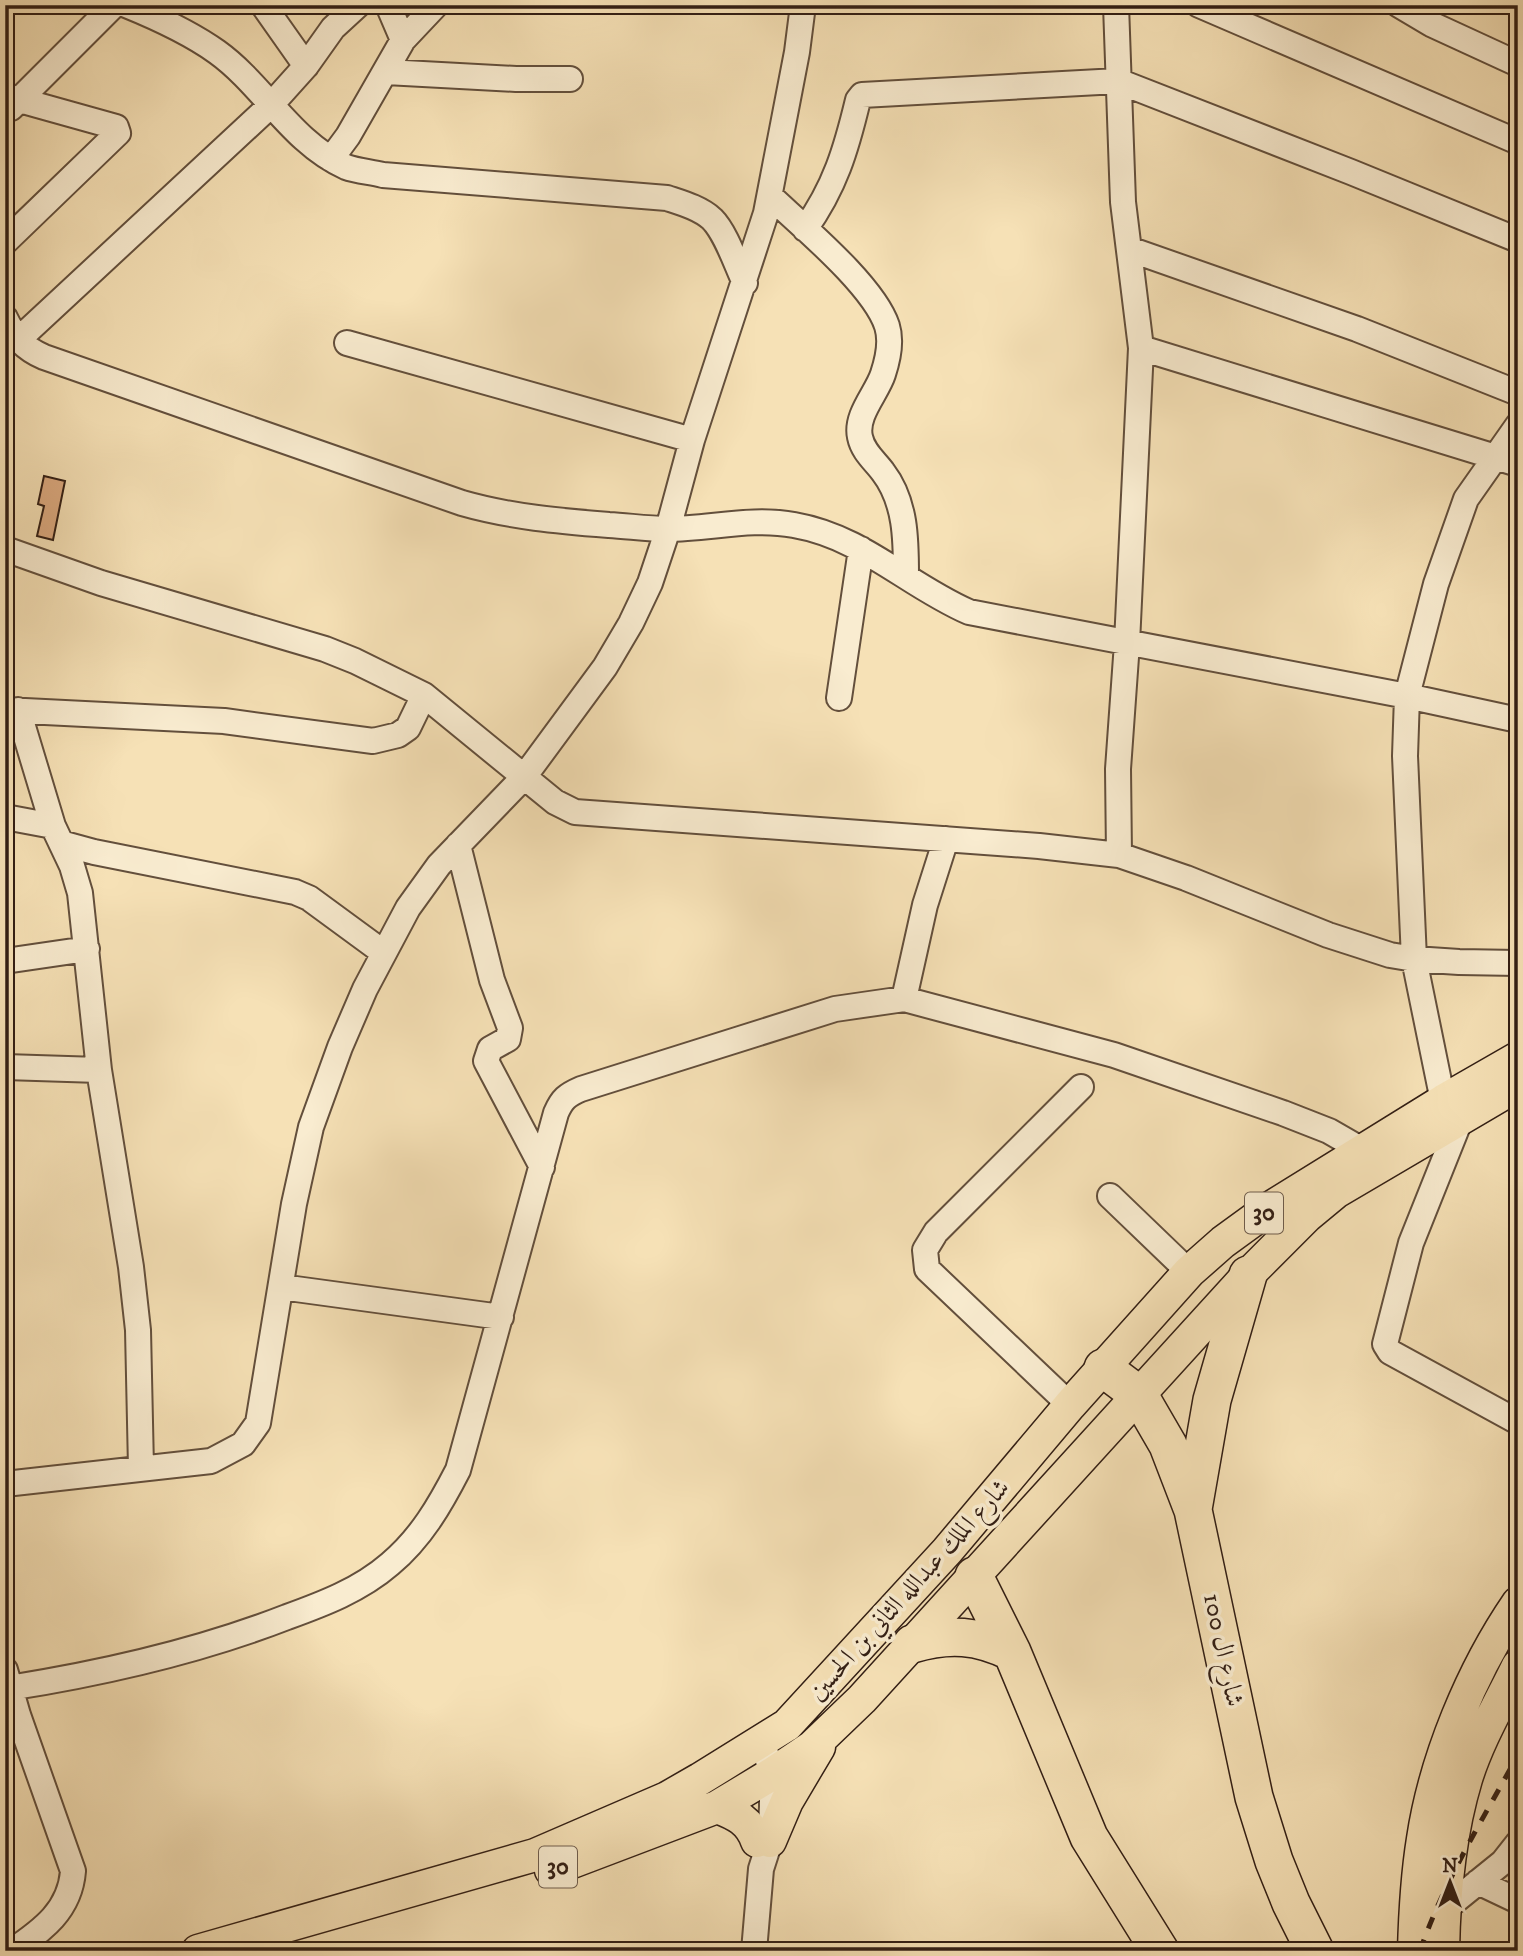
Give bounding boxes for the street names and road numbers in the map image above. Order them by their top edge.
road number: 30 [1245,1192,1283,1233]
street label: شارع الملك عبدالله الثاني بن الحسين [801,1472,1020,1711]
street label: شارع ال 100 [1191,1590,1251,1711]
road number: 30 [539,1846,577,1888]

